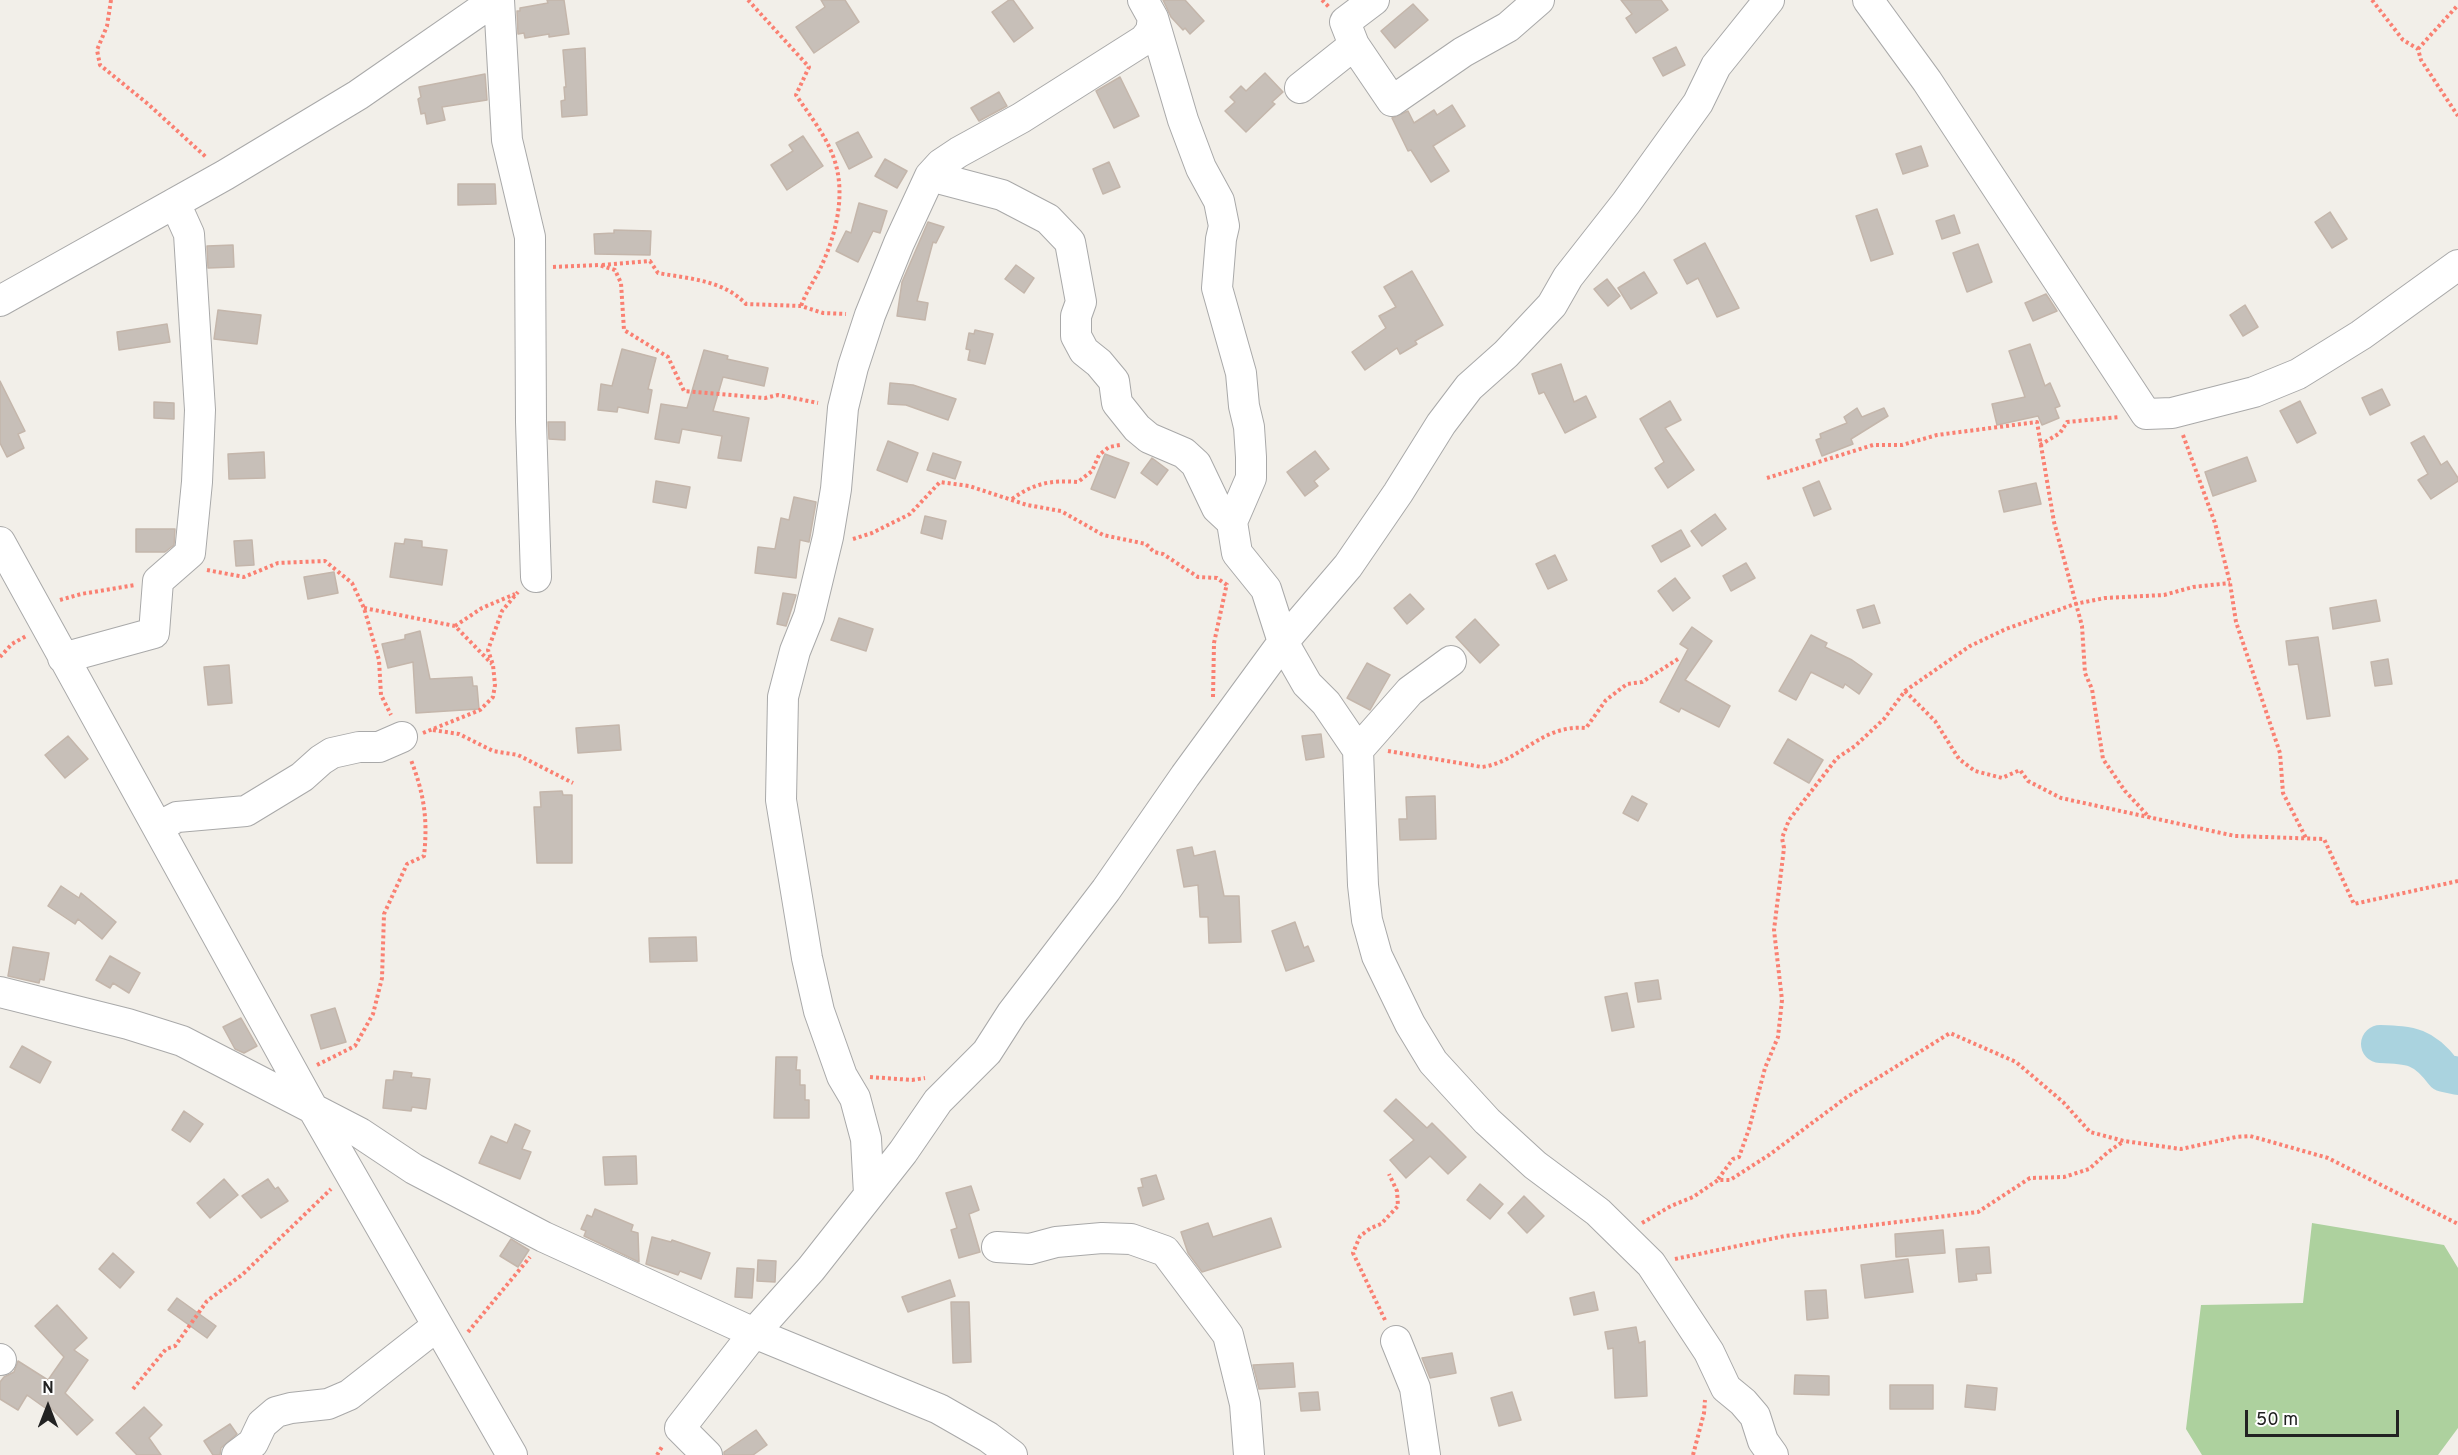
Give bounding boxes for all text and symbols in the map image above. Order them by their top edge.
north arrow [18,1377,78,1437]
text: N [42,1379,54,1399]
scale bar [2248,1398,2402,1436]
text: 50 m [2256,1409,2298,1432]

